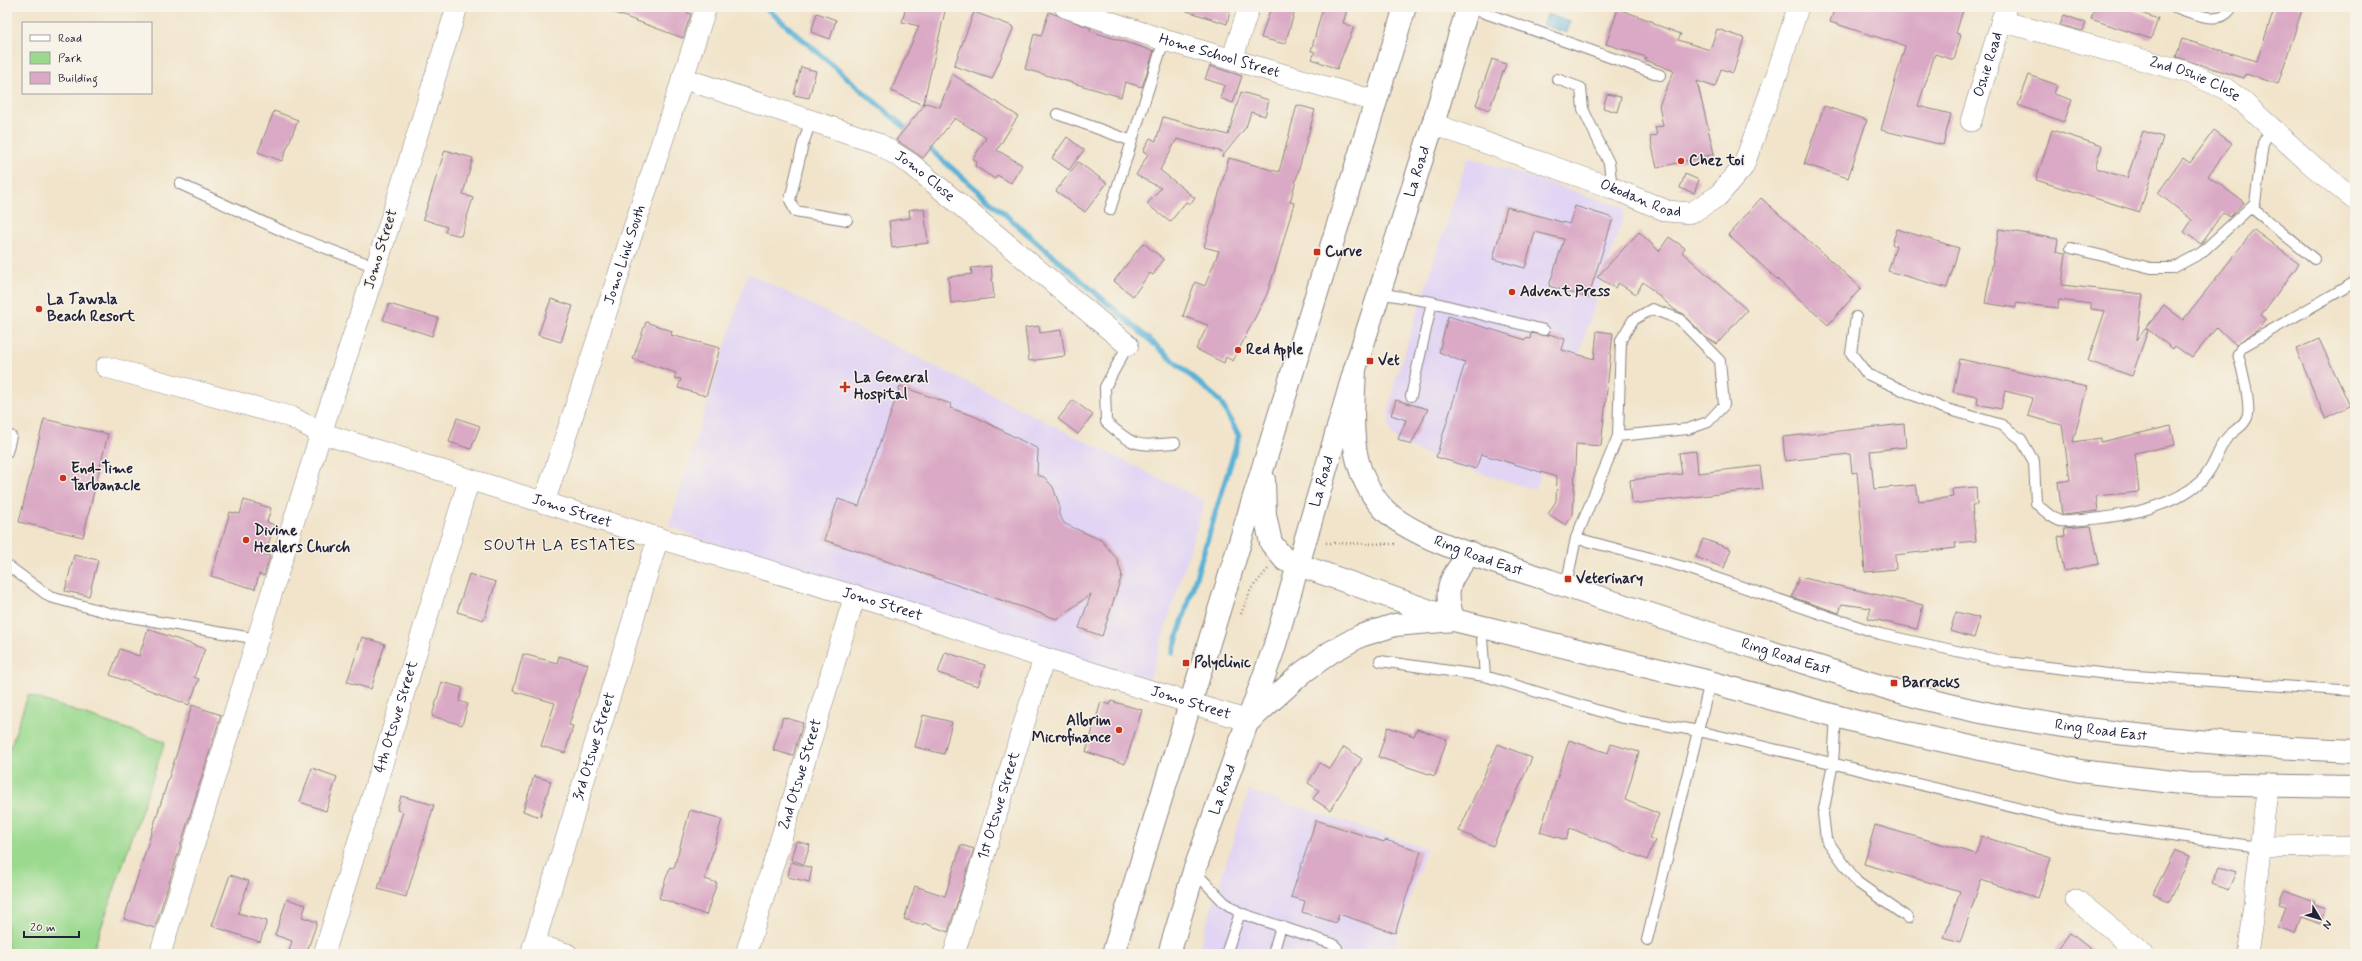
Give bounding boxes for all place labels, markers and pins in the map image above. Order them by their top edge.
place label: Chez toi [1689,151,1745,171]
marker: Chez toi [1676,156,1686,166]
place label: Curve [1325,242,1362,262]
marker: Curve [1312,247,1322,257]
place label: Advent Press [1520,282,1611,302]
marker: Advent Press [1507,287,1517,297]
place label: La Tawala Beach Resort [47,290,136,327]
marker: La Tawala Beach Resort [34,304,44,314]
place label: Red Apple [1246,340,1304,361]
marker: Red Apple [1233,345,1243,355]
place label: Vet [1378,351,1400,371]
marker: Vet [1365,356,1375,366]
place label: La General Hospital [854,368,929,405]
marker: La General Hospital [839,381,851,393]
place label: End-Time Tarbanacle [71,459,141,496]
marker: End-Time Tarbanacle [58,473,68,483]
place label: Divine Healers Church [254,521,351,558]
marker: Divine Healers Church [241,535,251,545]
place label: Veterinary [1576,569,1643,589]
marker: Veterinary [1563,574,1573,584]
place label: Polyclinic [1194,653,1251,673]
marker: Polyclinic [1181,658,1191,668]
place label: Barracks [1902,673,1960,693]
marker: Barracks [1889,678,1899,688]
place label: Albrim Microfinance [1032,711,1111,748]
marker: Albrim Microfinance [1114,725,1124,735]

